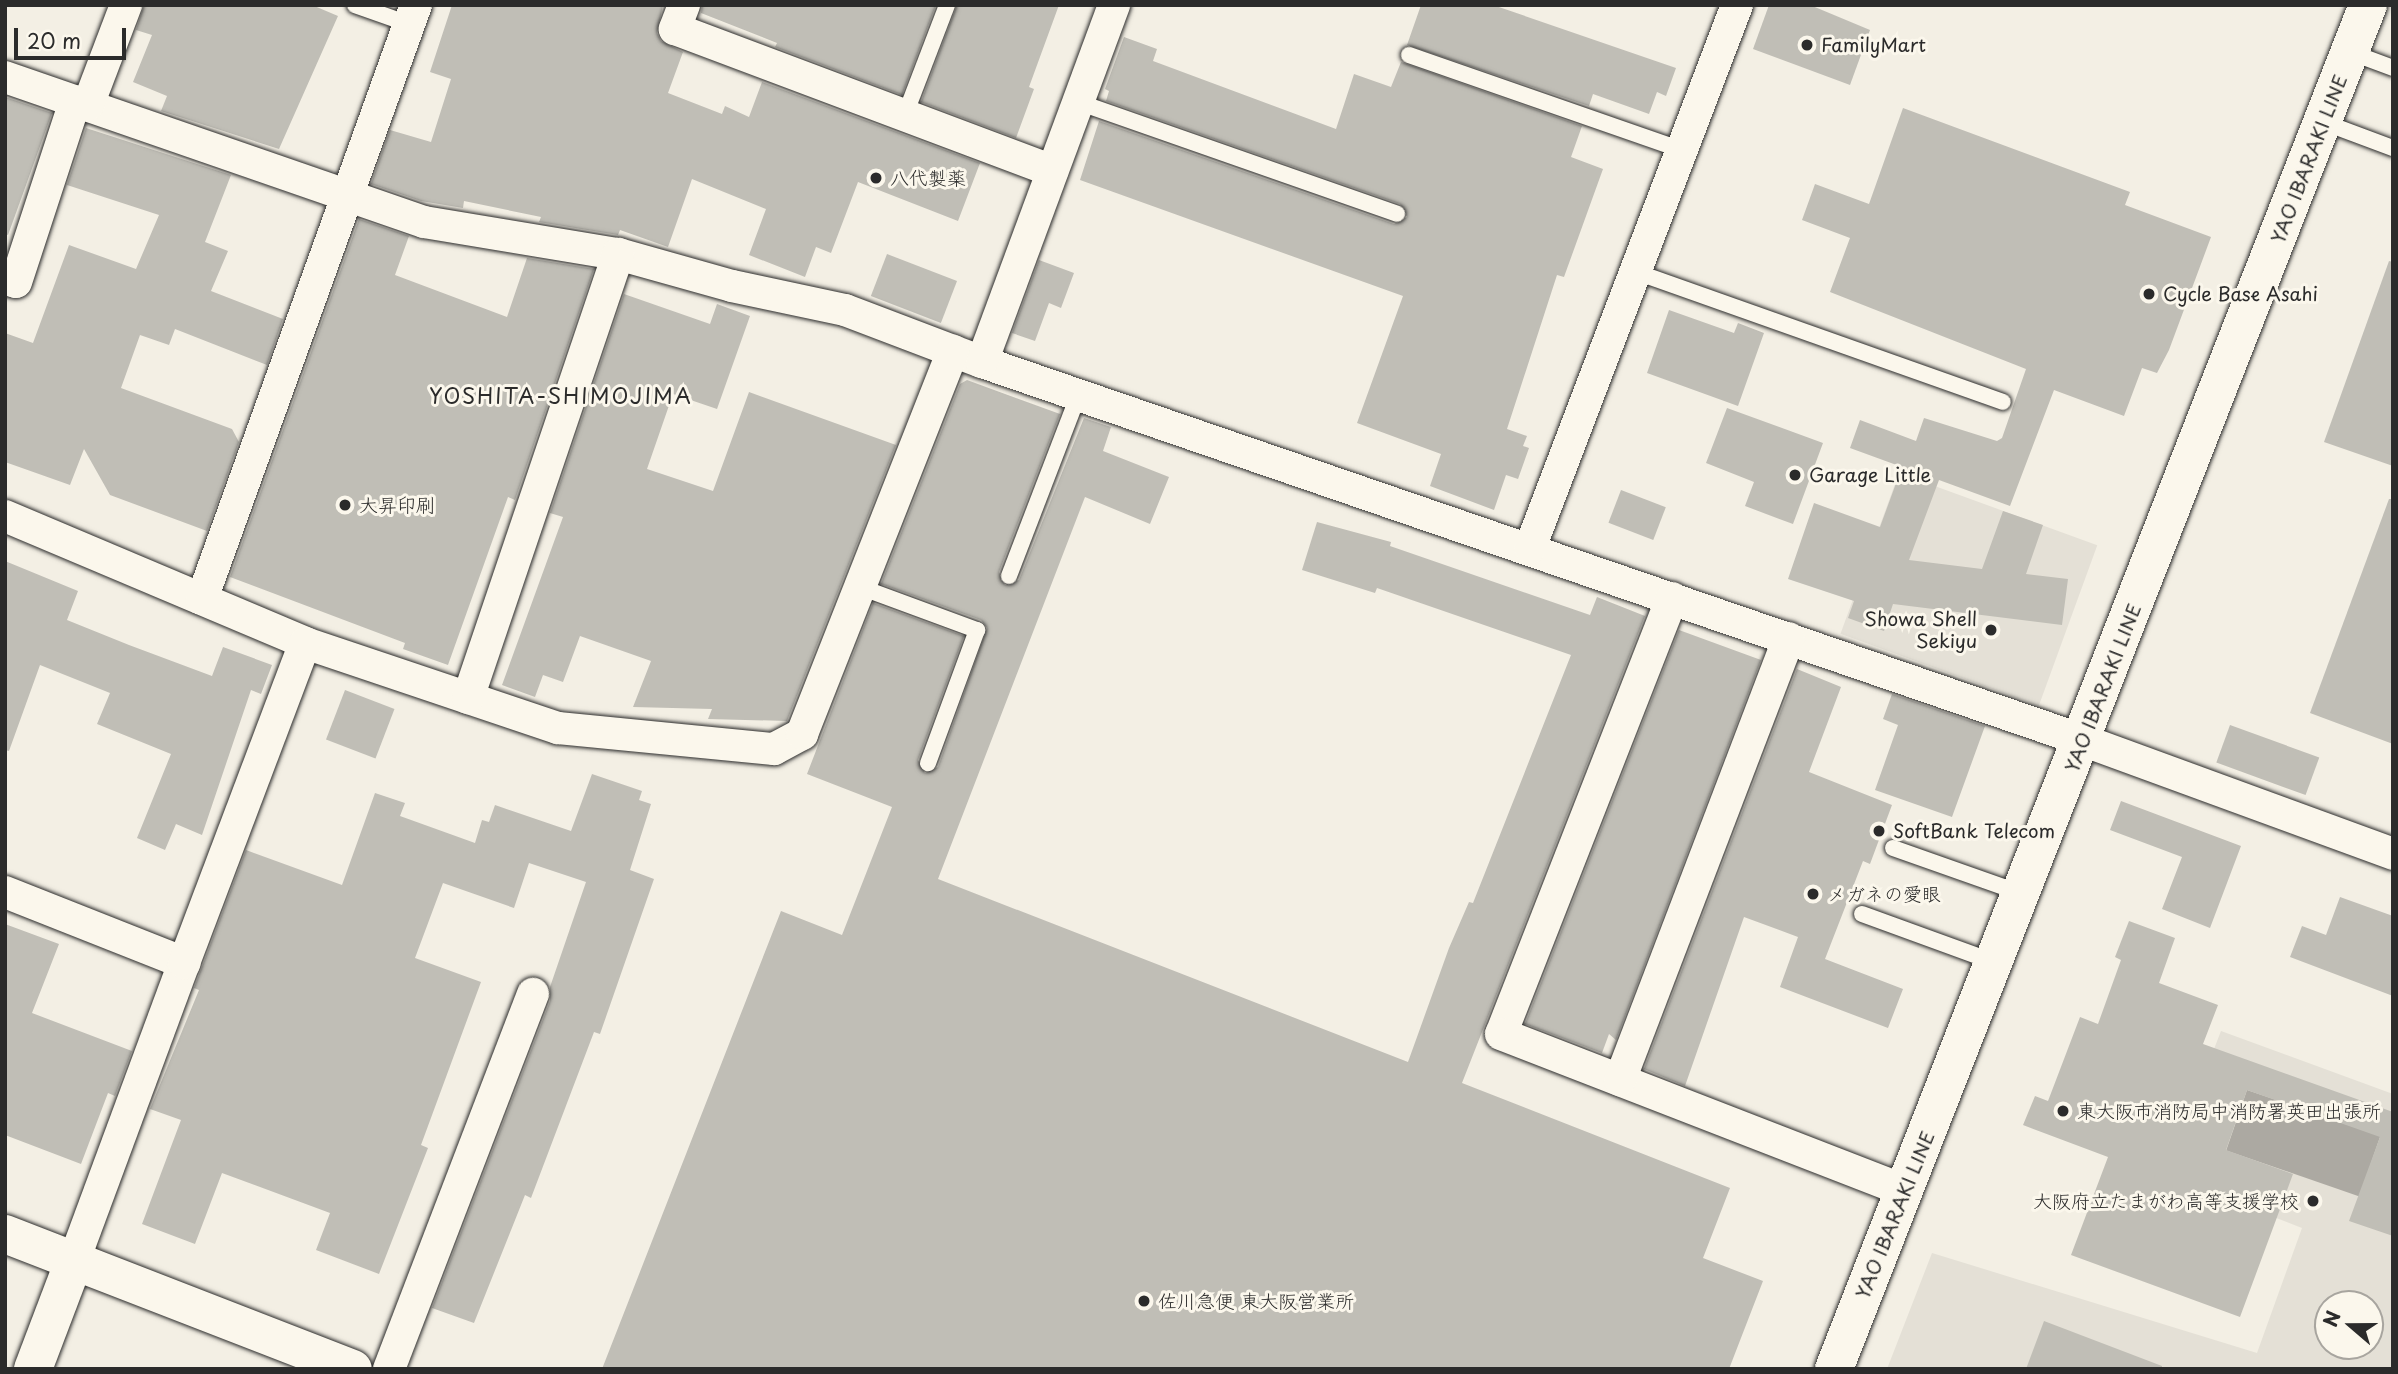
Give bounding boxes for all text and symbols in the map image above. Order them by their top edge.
scale bar [18,14,130,58]
text: 20 m [27,24,81,56]
place label: FamilyMart [1821,34,1926,56]
marker: FamilyMart [1799,37,1815,53]
street label: YAO IBARAKI LINE [2267,73,2351,245]
place label: 八代製薬 [890,167,966,189]
marker: 八代製薬 [868,170,884,186]
place label: Cycle Base Asahi [2163,283,2321,305]
marker: Cycle Base Asahi [2141,286,2157,302]
district label: YOSHITA-SHIMOJIMA [432,382,690,408]
place label: Garage Little [1809,464,1931,486]
marker: Garage Little [1787,467,1803,483]
place label: 大昇印刷 [359,494,435,516]
marker: 大昇印刷 [337,497,353,513]
street label: YAO IBARAKI LINE [2061,602,2145,774]
place label: Showa Shell Sekiyu [1866,608,1977,652]
marker: Showa Shell Sekiyu [1983,622,1999,638]
place label: SoftBank Telecom [1893,820,2055,842]
marker: SoftBank Telecom [1871,823,1887,839]
place label: メガネの愛眼 [1827,883,1941,905]
marker: メガネの愛眼 [1805,886,1821,902]
place label: 東大阪市消防局中消防署英田出張所 [2077,1100,2381,1122]
marker: 東大阪市消防局中消防署英田出張所 [2055,1103,2071,1119]
street label: YAO IBARAKI LINE [1852,1129,1938,1301]
place label: 大阪府立たまがわ高等支援学校 [2033,1190,2299,1212]
marker: 大阪府立たまがわ高等支援学校 [2305,1193,2321,1209]
place label: 佐川急便 東大阪営業所 [1158,1290,1354,1312]
north arrow [2314,1290,2384,1360]
marker: 佐川急便 東大阪営業所 [1136,1293,1152,1309]
text: N [2315,1307,2347,1330]

